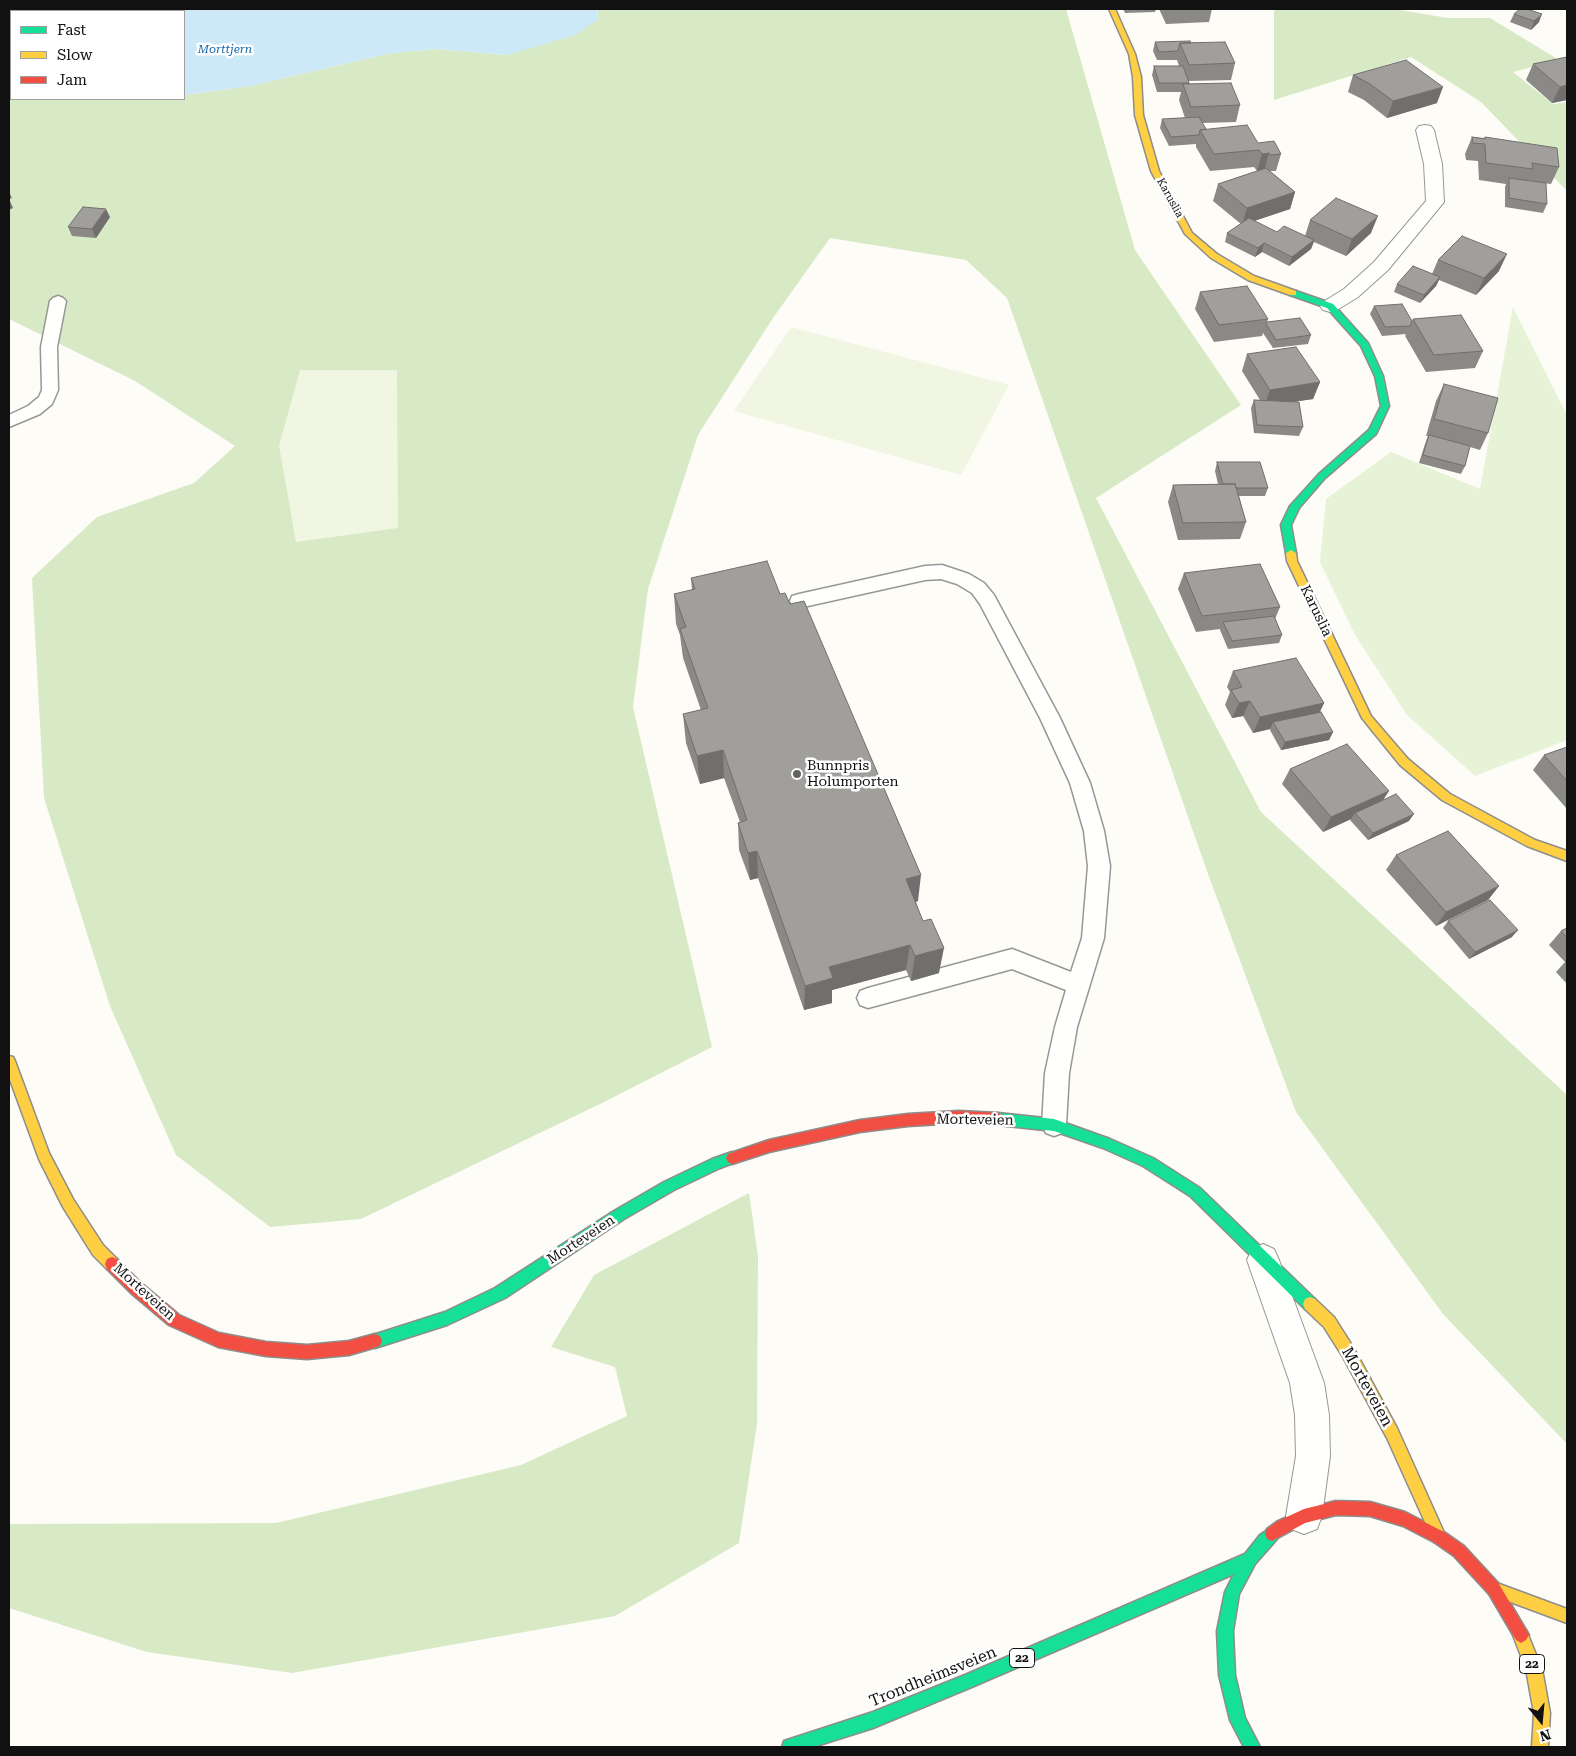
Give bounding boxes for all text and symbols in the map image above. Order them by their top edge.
legend [10,10,185,100]
text: Fast [57,21,86,39]
water label: Morttjern [198,42,252,56]
text: Slow [57,46,92,64]
text: Jam [57,71,87,89]
street label: Karuslia [1154,176,1186,220]
street label: Karuslia [1296,583,1336,639]
place label: Bunnpris Holumporten [807,758,898,790]
marker: Bunnpris Holumporten [791,768,803,780]
street label: Morteveien [936,1111,1014,1129]
street label: Morteveien [544,1212,618,1268]
street label: Morteveien [110,1260,178,1324]
street label: Morteveien [1337,1344,1397,1430]
street label: Trondheimsveien [867,1643,999,1711]
road number: 22 [1010,1649,1034,1668]
road number: 22 [1520,1655,1544,1674]
north arrow [1516,1696,1566,1746]
text: N [1538,1726,1553,1745]

